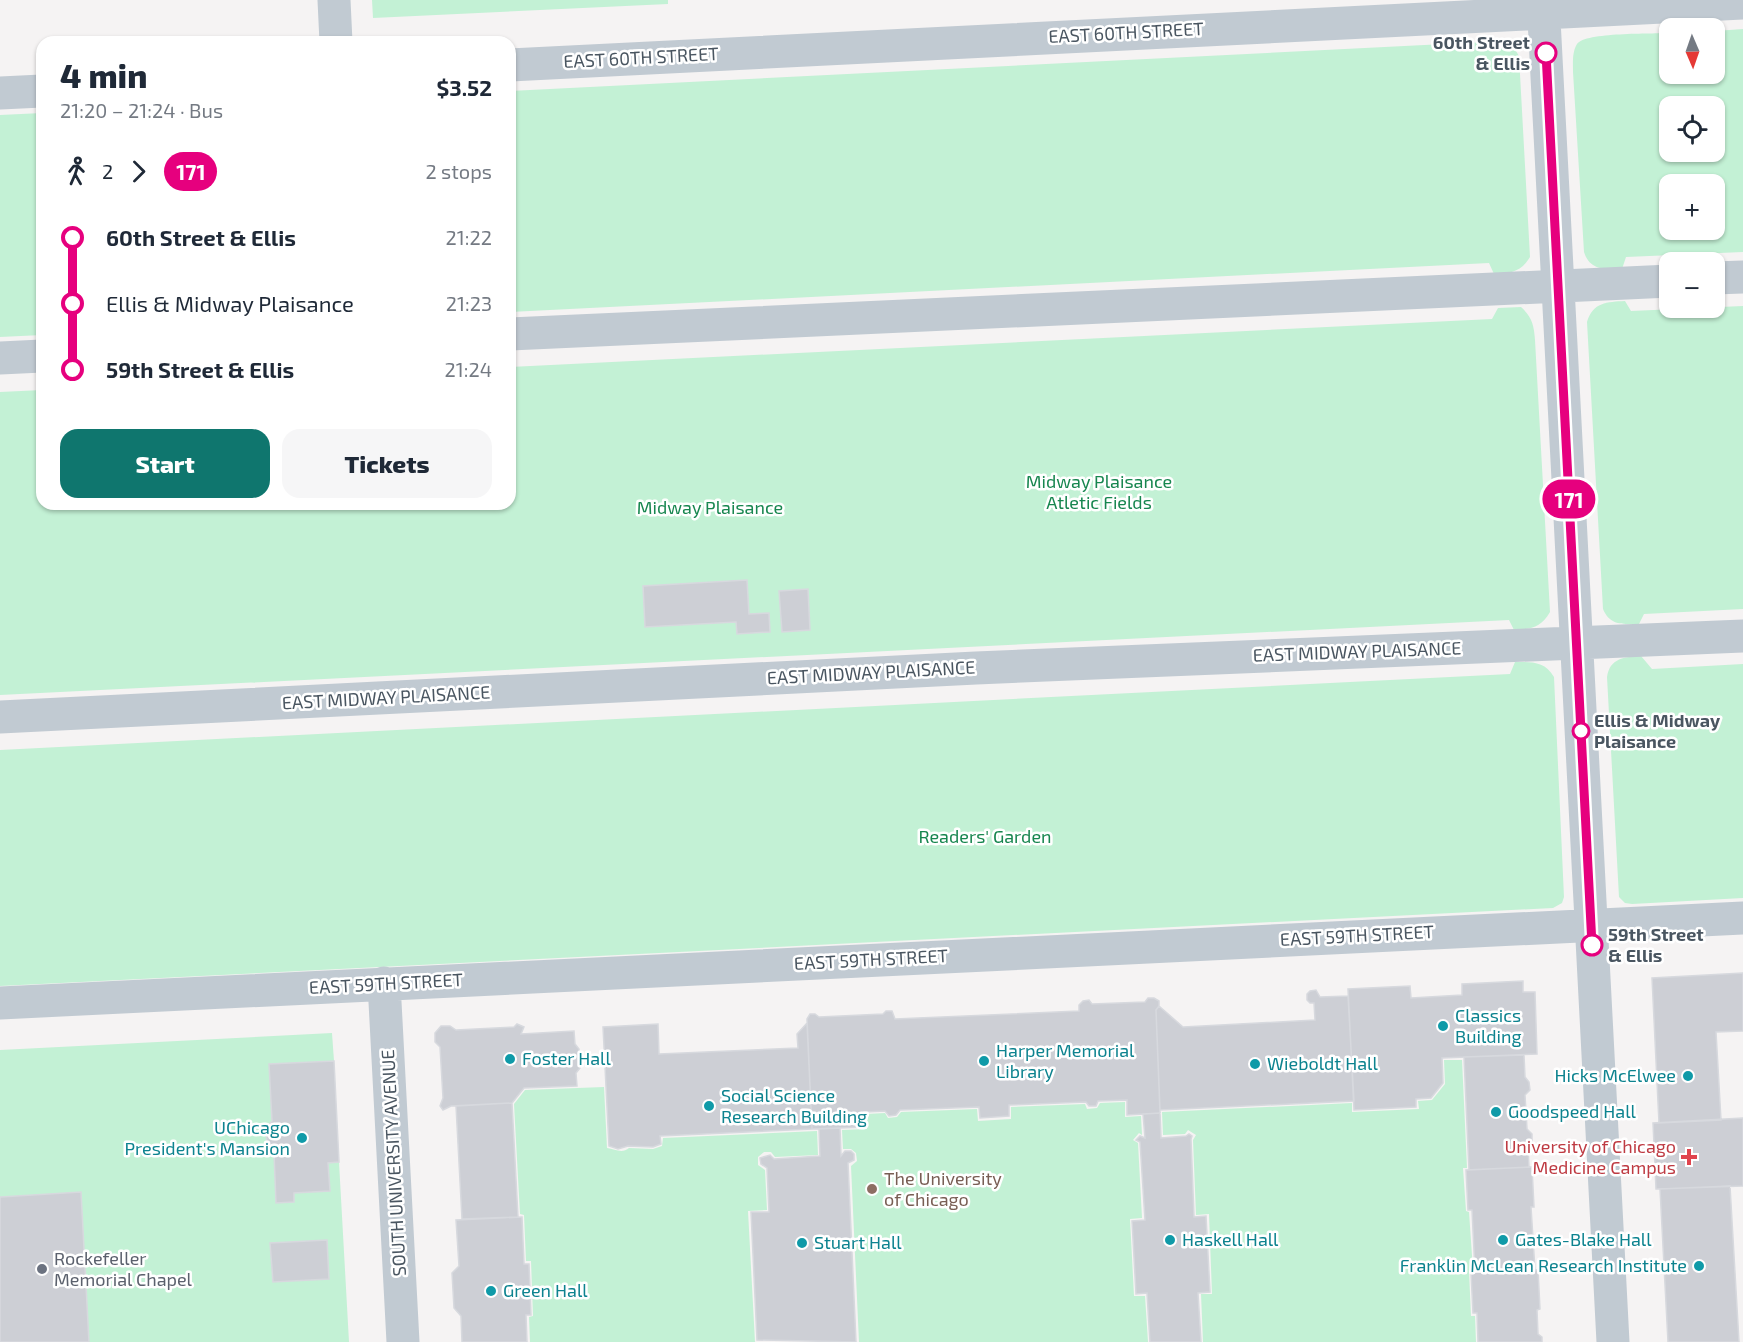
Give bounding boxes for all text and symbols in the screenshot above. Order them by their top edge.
street label: EAST 60TH STREET [1048,17,1205,47]
north arrow [1659,18,1725,84]
map controls [1659,18,1725,318]
place label: 60th Street & Ellis [1433,31,1531,74]
street label: EAST 60TH STREET [563,42,720,72]
marker: 60th Street & Ellis [1535,42,1557,64]
text: 4 min [60,55,147,95]
text: $3.52 [436,74,492,100]
button: locate [1659,96,1725,162]
text: 21:20 – 21:24 · Bus [60,98,223,122]
icon: walk [60,155,93,188]
icon: forward [122,155,155,188]
text: 2 [102,159,113,183]
text: 171 [176,159,205,184]
text: 2 stops [425,159,492,183]
button: + [1659,174,1725,240]
text: 60th Street & Ellis [106,224,296,250]
text: 21:22 [446,225,492,249]
button: − [1659,252,1725,318]
text: Ellis & Midway Plaisance [106,290,354,316]
text: 21:23 [446,291,492,315]
text: 59th Street & Ellis [106,356,294,382]
text: 21:24 [445,357,492,381]
button: Start [60,429,270,498]
button: Tickets [282,429,492,498]
park label: Midway Plaisance Atletic Fields [1026,470,1172,513]
line badge: 171 [1534,480,1604,518]
text: 171 [1554,487,1584,512]
park label: Midway Plaisance [637,496,783,518]
street label: EAST MIDWAY PLAISANCE [1252,636,1462,666]
street label: EAST MIDWAY PLAISANCE [766,656,976,688]
street label: EAST MIDWAY PLAISANCE [281,681,491,713]
place label: Ellis & Midway Plaisance [1594,709,1721,752]
marker: Ellis & Midway Plaisance [1572,722,1590,740]
park label: Readers' Garden [918,825,1052,847]
street label: EAST 59TH STREET [1279,920,1435,950]
place label: 59th Street & Ellis [1608,923,1704,966]
marker: 59th Street & Ellis [1581,934,1603,956]
street label: EAST 59TH STREET [793,944,949,974]
street label: EAST 59TH STREET [308,968,464,998]
place label: Classics Building [1455,1004,1522,1047]
marker: Classics Building [1436,1019,1450,1033]
place label: Harper Memorial Library [996,1039,1135,1082]
place label: Foster Hall [522,1047,611,1069]
street label: SOUTH UNIVERSITY AVENUE [376,1049,410,1277]
marker: Foster Hall [503,1052,517,1066]
place label: Wieboldt Hall [1267,1052,1378,1074]
marker: Harper Memorial Library [977,1054,991,1068]
marker: Wieboldt Hall [1248,1057,1262,1071]
place label: Hicks McElwee [1555,1064,1676,1086]
marker: Hicks McElwee [1681,1069,1695,1083]
place label: Social Science Research Building [721,1084,867,1127]
marker: Social Science Research Building [702,1099,716,1113]
place label: Goodspeed Hall [1508,1100,1637,1122]
marker: Goodspeed Hall [1489,1105,1503,1119]
place label: UChicago President's Mansion [124,1116,290,1159]
marker: UChicago President's Mansion [295,1131,309,1145]
place label: University of Chicago Medicine Campus [1504,1135,1676,1178]
marker: University of Chicago Medicine Campus [1680,1148,1698,1166]
place label: The University of Chicago [884,1167,1002,1210]
marker: The University of Chicago [865,1182,879,1196]
place label: Haskell Hall [1182,1228,1279,1250]
place label: Gates-Blake Hall [1515,1228,1652,1250]
place label: Stuart Hall [814,1231,902,1253]
marker: Haskell Hall [1163,1233,1177,1247]
marker: Gates-Blake Hall [1496,1233,1510,1247]
marker: Stuart Hall [795,1236,809,1250]
place label: Rockefeller Memorial Chapel [54,1247,193,1290]
place label: Franklin McLean Research Institute [1400,1254,1687,1276]
marker: Franklin McLean Research Institute [1692,1259,1706,1273]
marker: Rockefeller Memorial Chapel [35,1262,49,1276]
place label: Green Hall [503,1279,588,1301]
marker: Green Hall [484,1284,498,1298]

